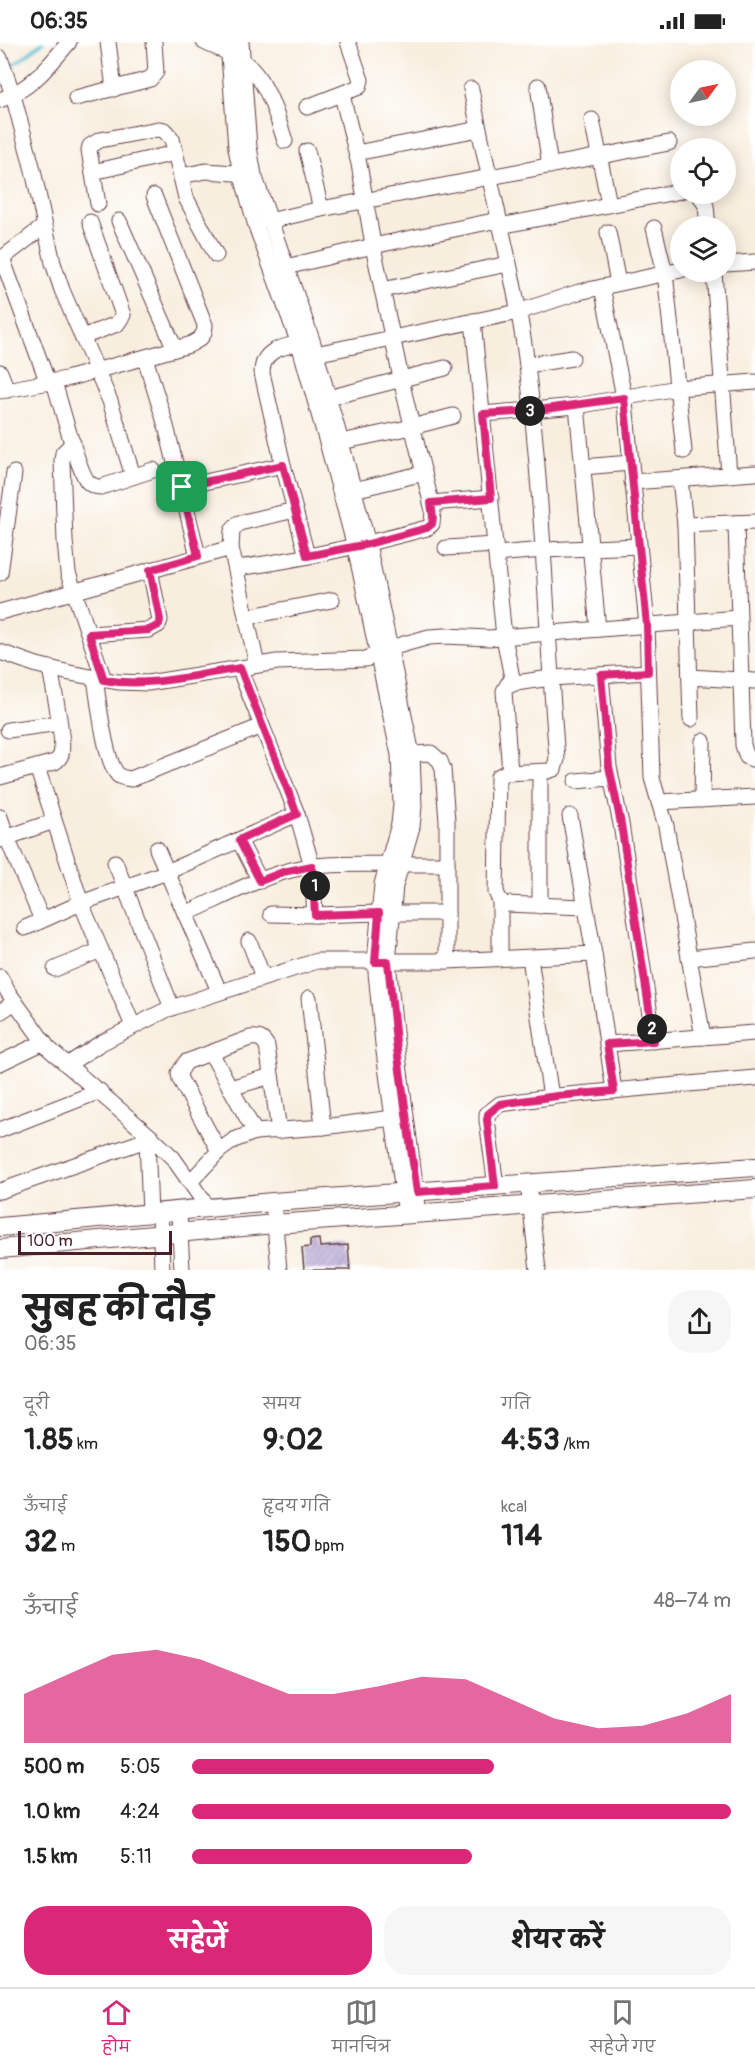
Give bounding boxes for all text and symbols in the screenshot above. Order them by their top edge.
text: 06:35 [30,7,88,35]
north arrow [670,60,736,126]
map controls [670,60,736,282]
button: locate [670,138,736,204]
button: layers [670,216,736,282]
pin: 3 [515,396,545,426]
text: 3 [526,401,534,421]
pin [156,461,207,512]
icon: arrive [165,470,198,503]
pin: 1 [300,871,330,901]
text: 1 [312,876,318,896]
pin: 2 [637,1014,667,1044]
text: 2 [648,1019,656,1039]
scale bar [18,1228,172,1256]
text: 100 m [27,1231,73,1251]
text: सुबह की दौड़ [24,1288,213,1329]
button: share [668,1290,731,1353]
text: 06:35 [24,1331,77,1356]
text: दूरी [24,1394,49,1414]
text: समय [263,1394,301,1414]
text: गति [501,1394,530,1414]
text: 1.85 [24,1421,74,1458]
text: 9:02 [263,1421,323,1458]
text: 4:53 [501,1421,560,1458]
text: km [74,1434,98,1454]
text: /km [560,1434,590,1454]
text: ऊँचाई [24,1496,67,1516]
text: हृदय गति [263,1496,330,1516]
text: kcal [501,1497,527,1517]
text: 114 [501,1517,542,1554]
text: 32 [24,1523,58,1560]
text: 150 [263,1523,311,1560]
text: m [58,1536,75,1556]
text: bpm [311,1536,344,1556]
text: 48–74 m [653,1588,731,1613]
text: ऊँचाई [24,1595,78,1620]
text: 500 m [24,1754,84,1779]
text: 5:05 [120,1754,161,1779]
text: 1.0 km [24,1799,80,1824]
text: 4:24 [120,1799,160,1824]
text: 1.5 km [24,1844,77,1869]
text: 5:11 [120,1844,152,1869]
button: सहेजें [24,1906,372,1975]
button: शेयर करें [384,1906,731,1975]
tab: होम [100,1996,133,2064]
tab: मानचित्र [332,1996,390,2064]
tab: सहेजे गए [590,1996,655,2064]

